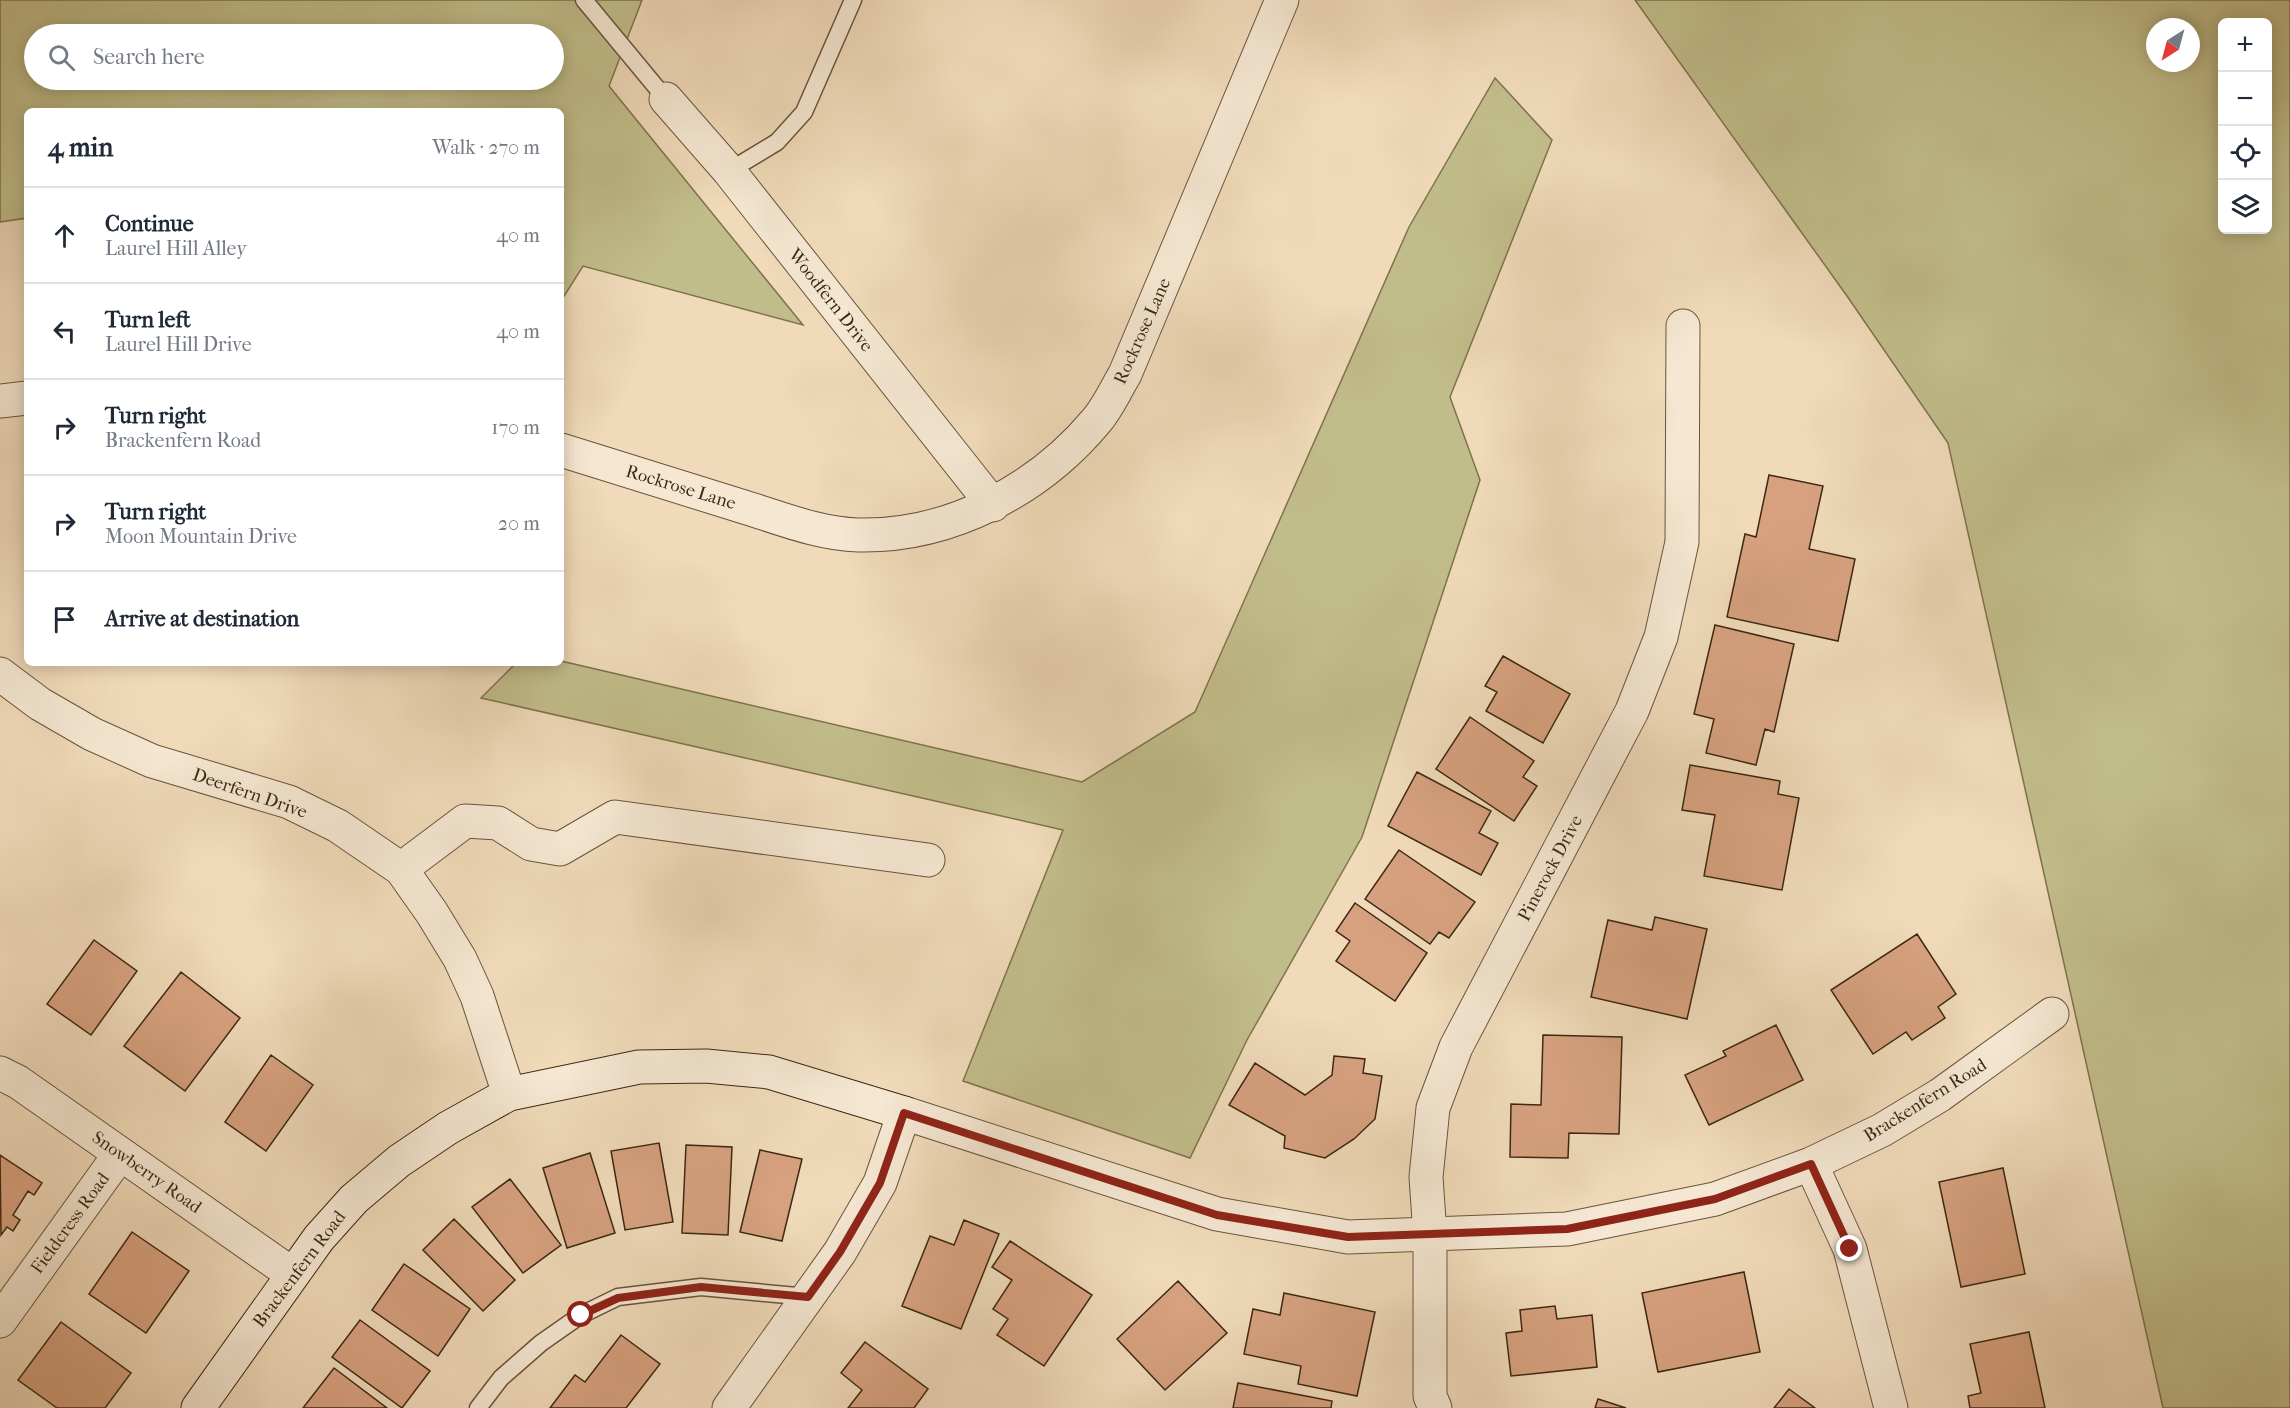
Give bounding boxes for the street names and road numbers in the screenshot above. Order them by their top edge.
street label: Woodfern Drive [783,244,877,356]
street label: Rockrose Lane [1110,275,1175,387]
street label: Rockrose Lane [623,461,738,514]
street label: Deerfern Drive [190,764,310,823]
street label: Pinerock Drive [1514,812,1587,925]
street label: Brackenfern Road [1860,1054,1991,1147]
street label: Snowberry Road [88,1127,206,1218]
street label: Fieldcress Road [27,1168,114,1278]
street label: Brackenfern Road [249,1207,350,1332]

